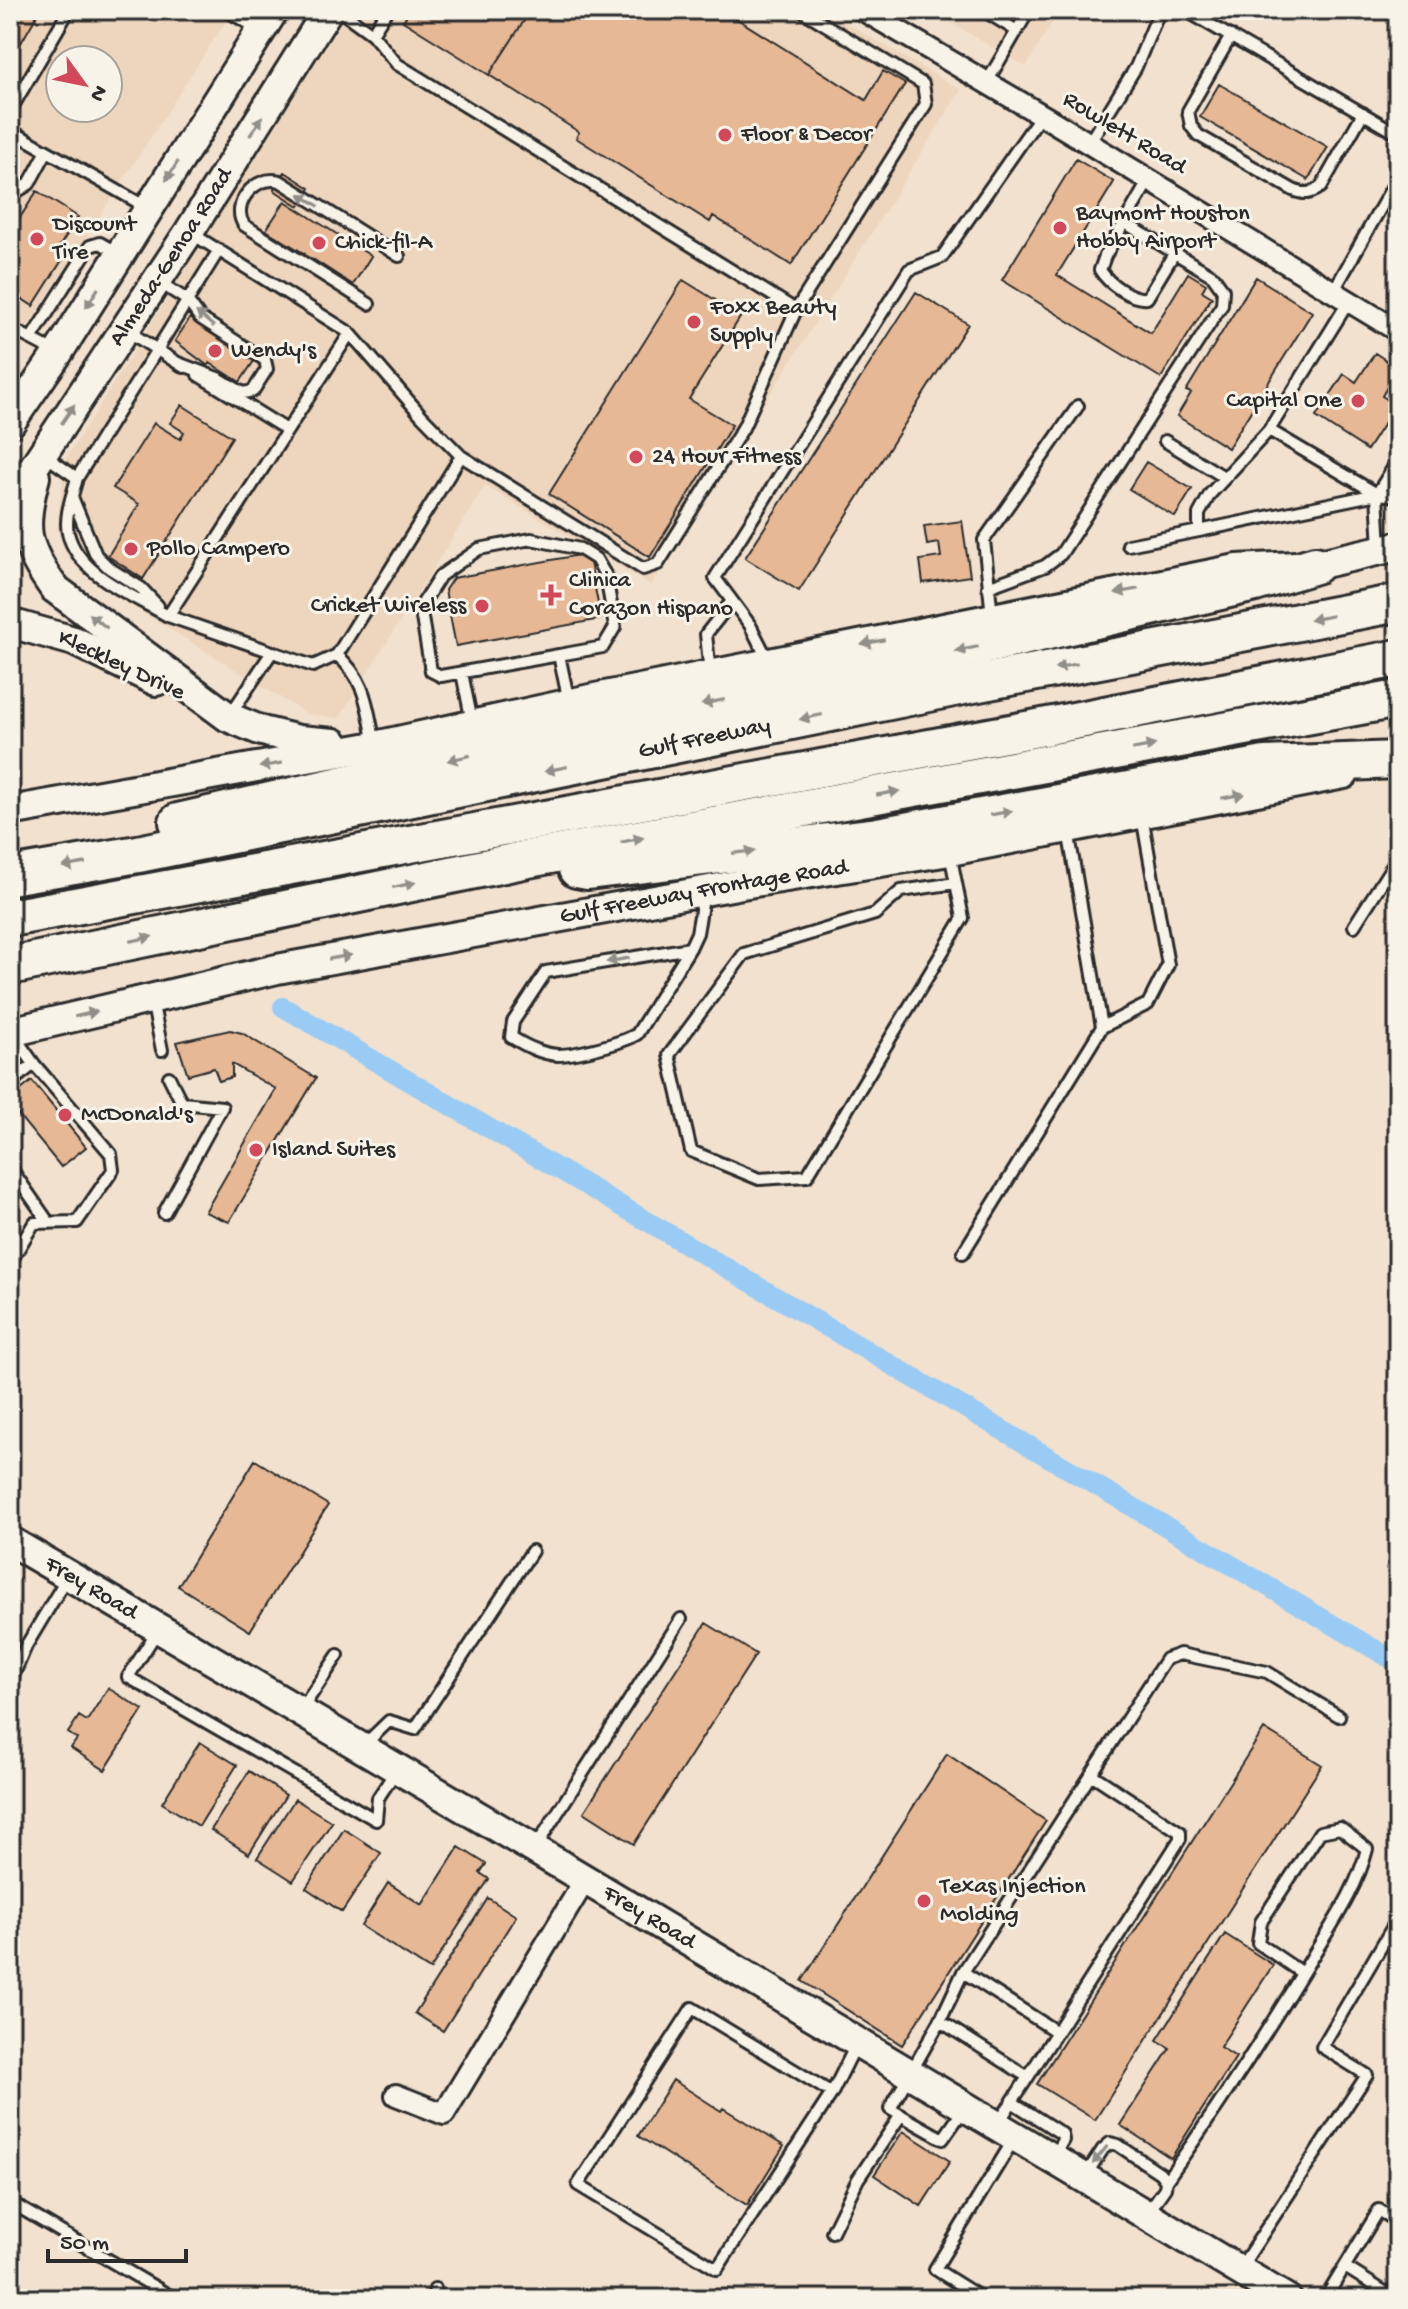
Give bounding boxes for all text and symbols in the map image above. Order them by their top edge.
north arrow [44,44,124,124]
text: N [83,80,112,106]
street label: Rowlett Road [1057,86,1193,183]
one-way arrow [248,115,263,136]
place label: Floor & Decor [740,121,874,150]
marker: Floor & Decor [716,126,734,144]
one-way arrow [166,160,180,182]
street label: Almeda-Genoa Road [103,161,241,352]
one-way arrow [298,193,320,207]
place label: Baymont Houston Hobby Airport [1075,200,1250,257]
place label: Discount Tire [51,211,138,268]
marker: Baymont Houston Hobby Airport [1051,219,1069,237]
place label: Chick-fil-A [335,229,434,258]
marker: Discount Tire [28,230,46,248]
marker: Chick-fil-A [310,234,328,252]
one-way arrow [86,287,100,309]
place label: Foxx Beauty Supply [709,294,837,351]
one-way arrow [195,311,216,328]
marker: Foxx Beauty Supply [685,313,703,331]
place label: Wendy's [231,337,317,366]
marker: Wendy's [206,342,224,360]
place label: Capital One [1226,387,1343,416]
marker: Capital One [1349,392,1367,410]
one-way arrow [60,403,75,424]
place label: 24 Hour Fitness [652,443,802,472]
marker: 24 Hour Fitness [627,448,645,466]
place label: Pollo Campero [146,535,290,564]
marker: Pollo Campero [122,540,140,558]
place label: Clinica Corazon Hispano [569,567,733,624]
marker: Clinica Corazon Hispano [540,584,562,606]
one-way arrow [1115,585,1140,598]
place label: Cricket Wireless [311,592,467,621]
marker: Cricket Wireless [473,597,491,615]
one-way arrow [1309,612,1334,624]
one-way arrow [88,614,108,630]
street label: Kleckley Drive [53,624,190,708]
one-way arrow [860,636,885,649]
one-way arrow [955,643,980,656]
one-way arrow [1053,661,1078,673]
one-way arrow [700,697,725,709]
street label: Gulf Freeway [636,711,773,766]
one-way arrow [798,711,823,724]
one-way arrow [1132,741,1157,753]
one-way arrow [446,752,471,765]
one-way arrow [258,759,283,771]
one-way arrow [544,763,569,776]
one-way arrow [876,787,901,799]
one-way arrow [1221,789,1246,801]
one-way arrow [988,807,1013,819]
one-way arrow [620,833,645,845]
one-way arrow [732,846,757,859]
street label: Gulf Freeway Frontage Road [558,853,852,932]
one-way arrow [61,859,86,872]
one-way arrow [391,878,416,891]
one-way arrow [129,932,154,945]
one-way arrow [327,951,352,963]
one-way arrow [605,954,630,967]
one-way arrow [74,1007,99,1020]
place label: McDonald's [81,1101,194,1130]
marker: McDonald's [56,1106,74,1124]
place label: Island Suites [272,1136,396,1165]
marker: Island Suites [247,1141,265,1159]
street label: Frey Road [38,1549,145,1628]
place label: Texas Injection Molding [938,1873,1086,1930]
street label: Frey Road [597,1878,703,1958]
marker: Texas Injection Molding [915,1892,933,1910]
one-way arrow [1093,2145,1109,2165]
scale bar [48,2213,186,2263]
text: 50 m [60,2230,109,2259]

